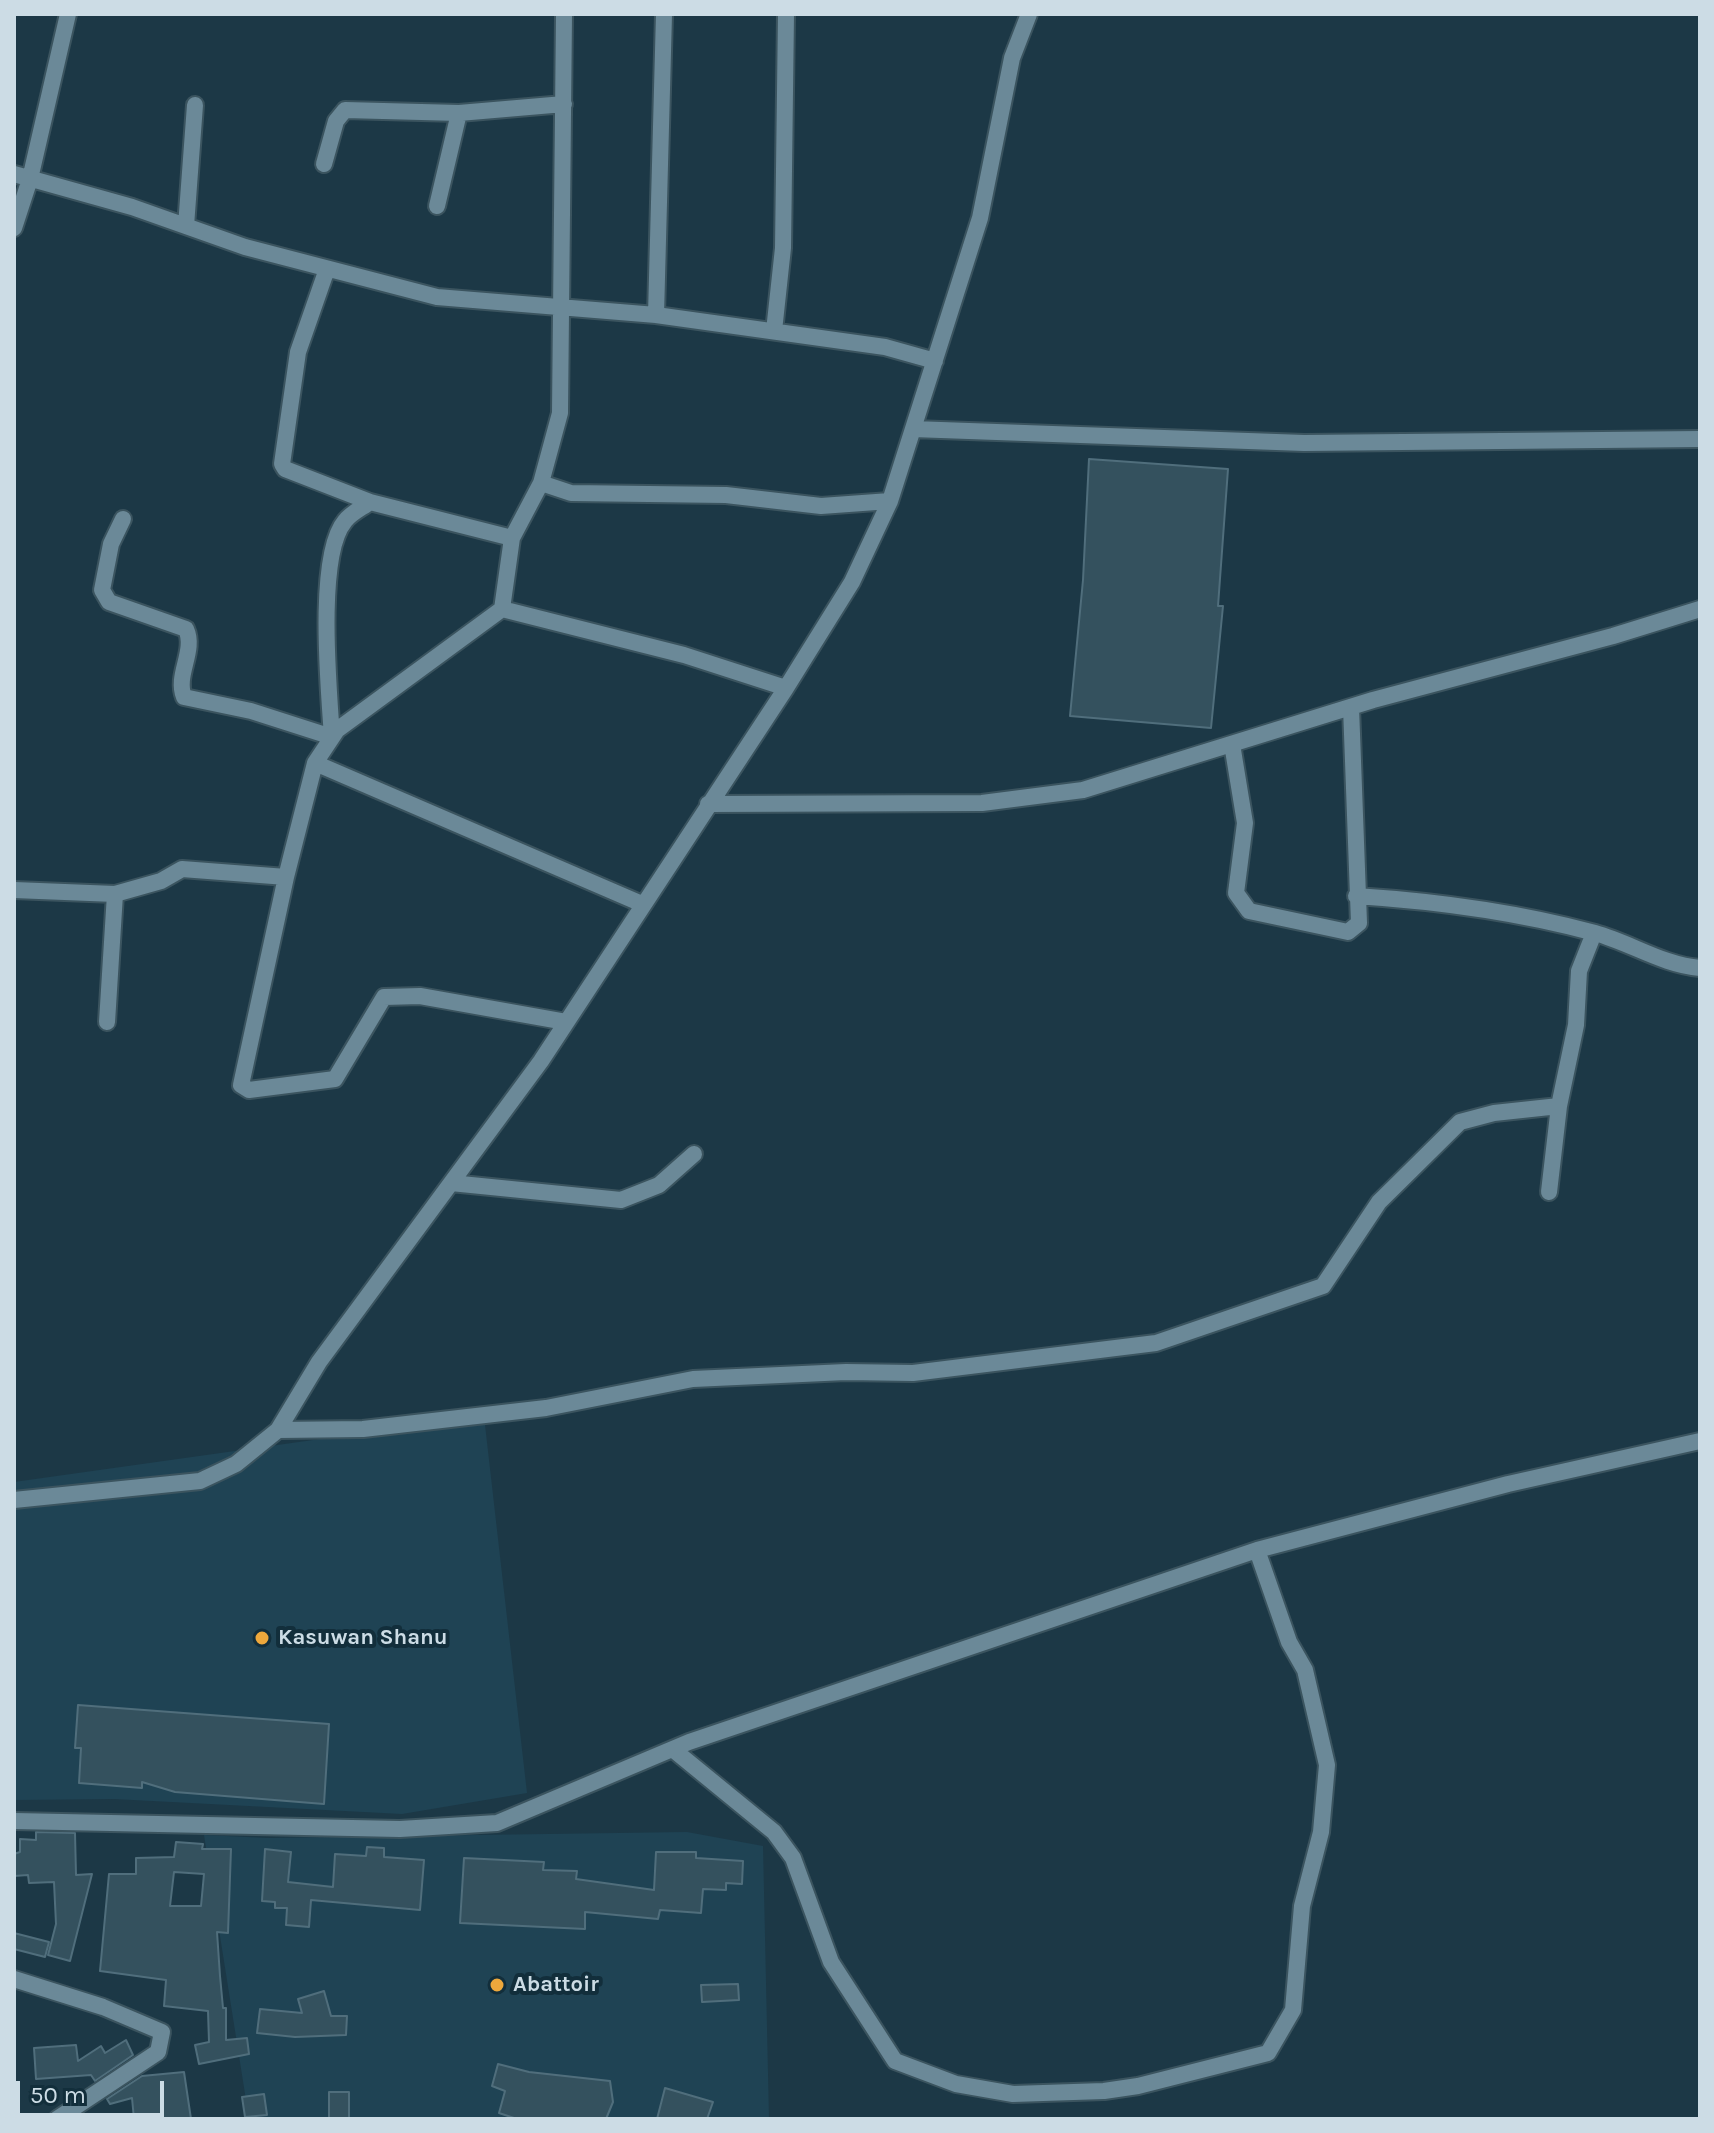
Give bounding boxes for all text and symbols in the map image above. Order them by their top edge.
place label: Kasuwan Shanu [278,1625,448,1651]
marker: Kasuwan Shanu [253,1629,271,1647]
place label: Abattoir [513,1972,599,1998]
marker: Abattoir [488,1976,506,1994]
scale bar [20,2065,168,2115]
text: 50 m [30,2081,86,2109]

